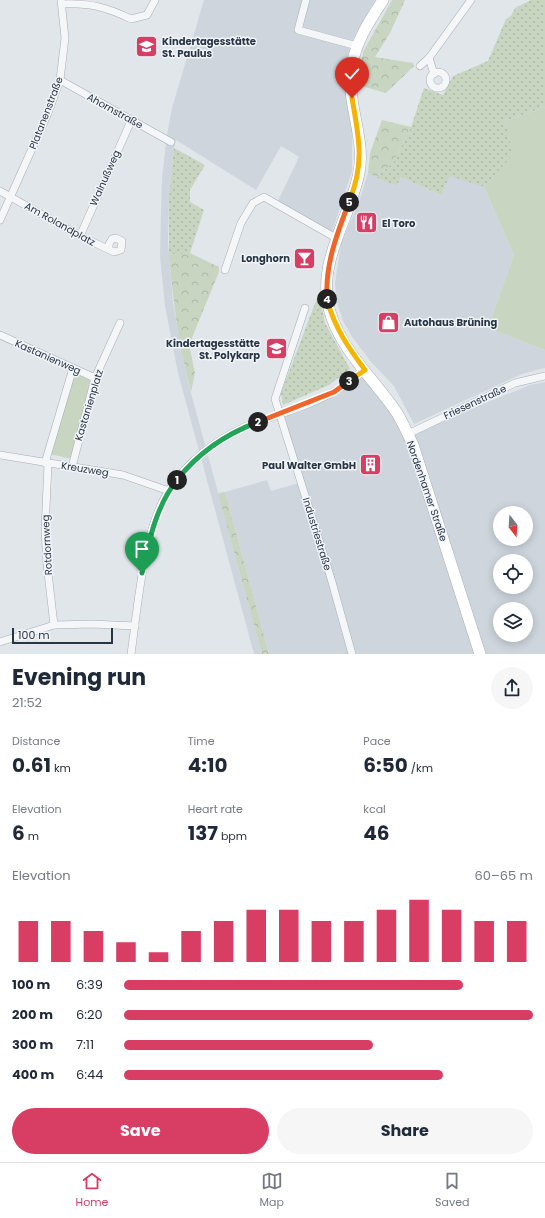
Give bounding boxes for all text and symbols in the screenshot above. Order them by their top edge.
school or university icon: Kindertagesstätte St. Paulus [133,34,159,60]
place label: Kindertagesstätte St. Paulus [162,34,256,61]
pin [335,57,369,98]
icon: check [341,63,363,85]
street label: Platanenstraße [25,74,67,152]
street label: Ahornstraße [84,89,146,133]
street label: Walnußweg [86,148,124,208]
pin: 5 [339,192,359,212]
text: 5 [345,194,353,210]
street label: Am Rolandplatz [22,198,98,250]
restaurant icon: El Toro [353,210,379,236]
place label: El Toro [382,216,416,231]
bar icon: Longhorn [292,245,318,271]
place label: Longhorn [241,251,290,266]
pin: 4 [317,289,337,309]
text: 4 [323,291,331,307]
shop icon: Autohaus Brüning [375,309,401,335]
place label: Autohaus Brüning [404,315,498,330]
street label: Kastanienweg [13,336,83,378]
place label: Kindertagesstätte St. Polykarp [166,336,260,363]
school or university icon: Kindertagesstätte St. Polykarp [263,336,289,362]
street label: Kastanienplatz [71,367,107,443]
pin: 3 [339,371,359,391]
text: 3 [346,373,352,389]
street label: Friesenstraße [441,381,509,423]
pin: 2 [248,412,268,432]
text: 2 [255,414,261,430]
street label: Nordenhamer Straße [403,439,451,543]
building icon: Paul Walter GmbH [358,452,384,478]
street label: Kreuzweg [60,458,110,480]
place label: Paul Walter GmbH [262,458,356,473]
pin: 1 [167,470,187,490]
text: 1 [175,472,179,488]
street label: Industriestraße [299,496,335,572]
north arrow [493,506,533,546]
map controls [493,506,533,642]
street label: Rotdornweg [38,514,56,576]
pin [125,532,159,573]
icon: arrive [131,538,153,560]
button: locate [493,554,533,594]
button: layers [493,602,533,642]
scale bar [12,626,113,645]
text: 100 m [18,627,50,643]
text: Evening run [12,662,146,693]
button: share [491,667,533,709]
text: 21:52 [12,693,42,712]
text: Distance [12,733,60,749]
text: Time [188,733,214,749]
text: Pace [363,733,391,749]
text: 0.61 [12,751,51,779]
text: 4:10 [188,751,227,779]
text: 6:50 [363,751,408,779]
text: km [51,760,71,776]
text: /km [408,760,433,776]
text: Elevation [12,801,62,817]
text: Heart rate [188,801,243,817]
text: kcal [363,801,386,817]
text: 6 [12,819,25,847]
text: 137 [188,819,218,847]
text: 46 [363,819,390,847]
text: m [25,828,39,844]
text: bpm [218,828,247,844]
text: Elevation [12,866,71,885]
text: 60–65 m [474,866,533,885]
text: 100 m [12,975,50,994]
text: 6:39 [76,975,103,994]
text: 200 m [12,1005,53,1024]
text: 6:20 [76,1005,103,1024]
text: 300 m [12,1035,53,1054]
text: 7:11 [76,1035,94,1054]
text: 400 m [12,1065,54,1084]
text: 6:44 [76,1065,103,1084]
button: Save [12,1108,269,1154]
button: Share [277,1108,533,1154]
tab: Home [76,1170,108,1211]
tab: Map [260,1170,284,1211]
tab: Saved [435,1170,469,1211]

